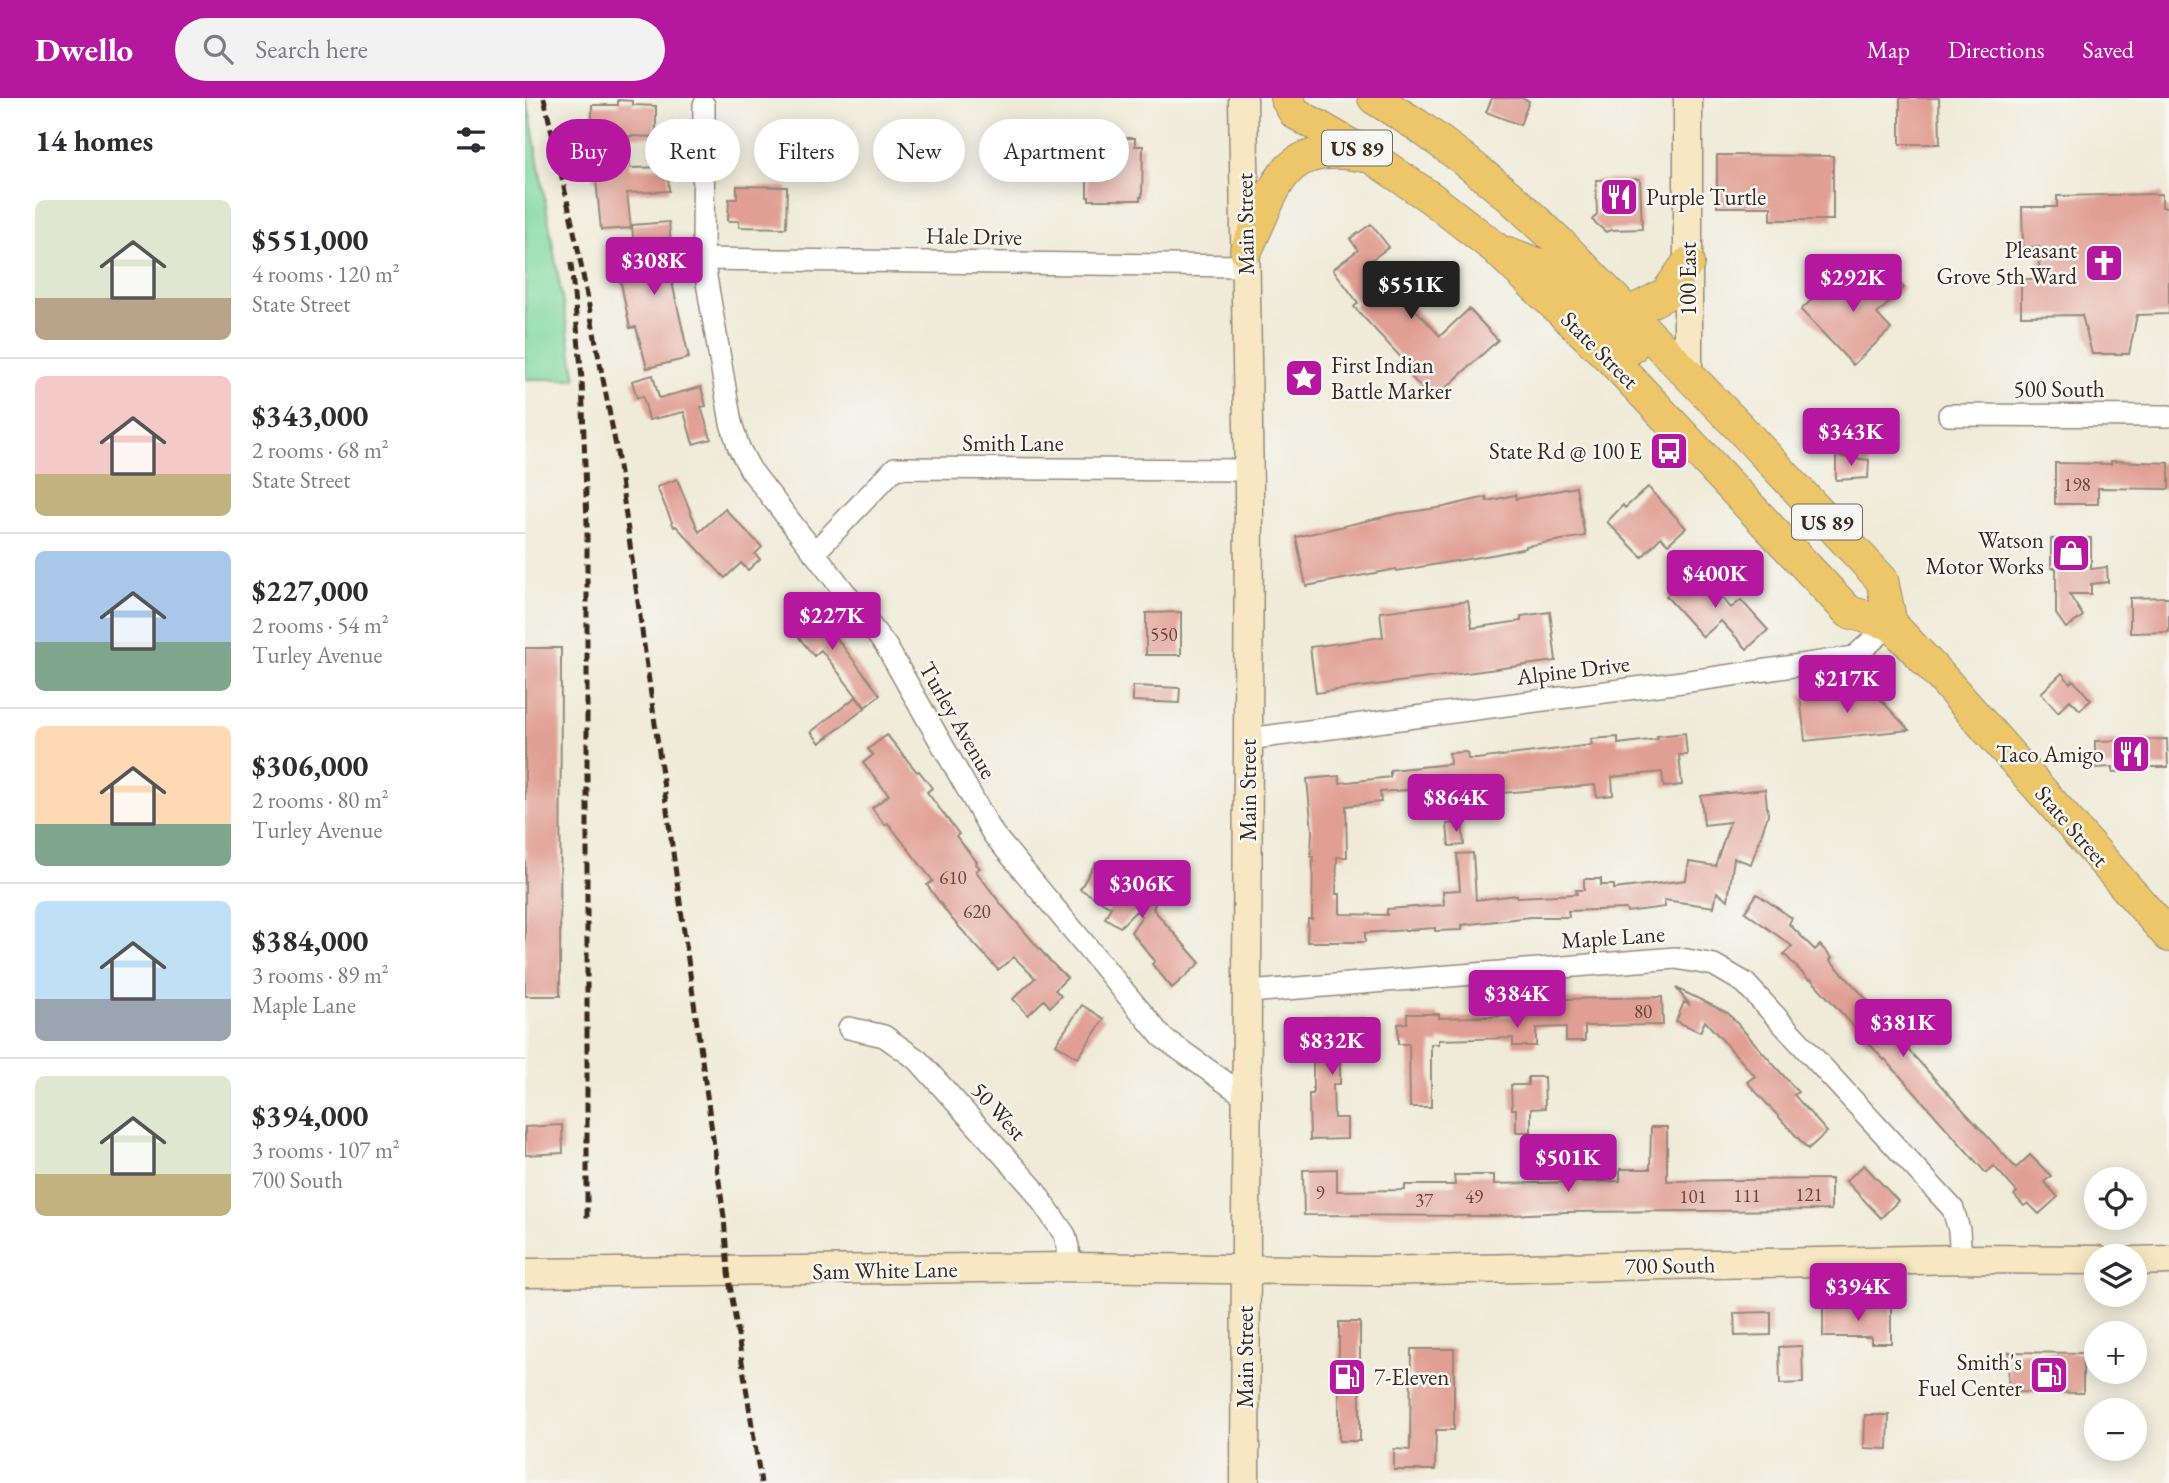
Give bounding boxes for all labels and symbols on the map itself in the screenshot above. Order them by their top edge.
road number: US 89 [1322,130,1392,166]
street label: Main Street [1229,172,1261,275]
restaurant icon: Purple Turtle [1598,176,1640,218]
place label: Purple Turtle [1646,182,1766,212]
street label: Hale Drive [926,220,1022,252]
place label: Pleasant Grove 5th Ward [1936,235,2078,291]
pin: $308K [605,238,703,297]
street label: 100 East [1673,241,1703,316]
church icon: Pleasant Grove 5th Ward [2083,242,2125,284]
pin: $292K [1804,254,1902,314]
pin: $551K [1362,262,1460,321]
street label: State Street [1555,305,1646,396]
place label: First Indian Battle Marker [1331,350,1452,406]
place icon: First Indian Battle Marker [1283,357,1325,399]
street label: 500 South [2014,374,2105,404]
pin: $343K [1802,408,1900,468]
street label: Smith Lane [962,428,1064,458]
bus stop icon: State Rd @ 100 E [1648,430,1690,472]
place label: State Rd @ 100 E [1489,436,1642,466]
house number: 198 [2063,472,2091,497]
road number: US 89 [1792,504,1862,540]
place label: Watson Motor Works [1925,525,2044,581]
shop icon: Watson Motor Works [2050,532,2092,574]
pin: $400K [1666,550,1764,610]
pin: $227K [783,592,881,652]
house number: 550 [1150,622,1178,647]
street label: Alpine Drive [1514,648,1631,692]
street label: Turley Avenue [912,656,1004,784]
pin: $217K [1798,656,1896,715]
restaurant icon: Taco Amigo [2110,733,2152,775]
street label: Main Street [1233,738,1263,841]
place label: Taco Amigo [1996,739,2104,769]
pin: $864K [1407,774,1505,834]
street label: State Street [2028,779,2116,874]
pin: $306K [1093,860,1191,920]
house number: 610 [939,865,967,890]
house number: 620 [963,899,991,924]
street label: Maple Lane [1560,918,1666,956]
pin: $384K [1468,970,1566,1030]
house number: 80 [1634,999,1652,1024]
pin: $381K [1854,1000,1952,1059]
pin: $832K [1283,1018,1381,1077]
street label: 50 West [965,1075,1034,1147]
pin: $501K [1519,1134,1617,1194]
house number: 9 [1315,1180,1325,1205]
house number: 121 [1795,1182,1823,1207]
house number: 111 [1733,1183,1761,1208]
house number: 49 [1465,1184,1483,1209]
house number: 101 [1679,1184,1707,1209]
house number: 37 [1415,1188,1434,1213]
street label: 700 South [1624,1249,1716,1281]
street label: Sam White Lane [812,1254,958,1286]
pin: $394K [1809,1264,1907,1323]
street label: Main Street [1230,1305,1260,1408]
place label: Smith's Fuel Center [1918,1347,2022,1403]
fuel station icon: Smith's Fuel Center [2028,1354,2070,1396]
fuel station icon: 7-Eleven [1326,1356,1368,1398]
place label: 7-Eleven [1374,1362,1449,1392]

